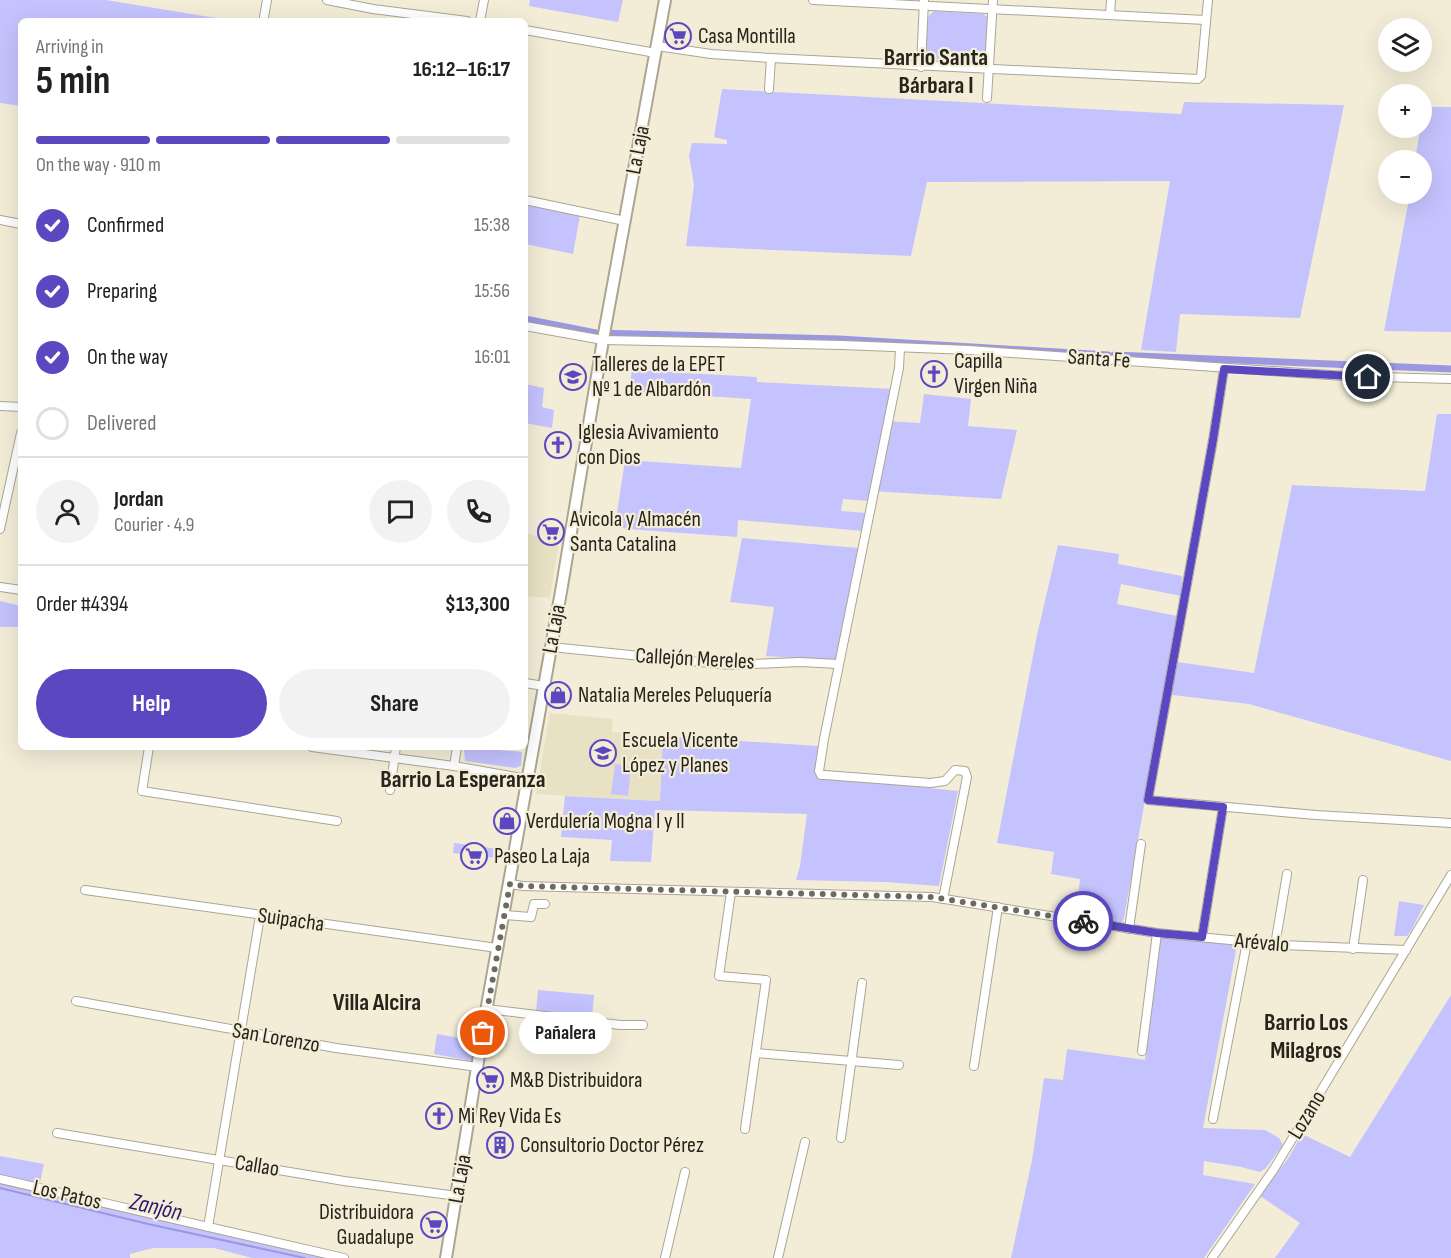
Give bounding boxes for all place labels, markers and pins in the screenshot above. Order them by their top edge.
supermarket icon: Casa Montilla [663,21,693,51]
place label: Casa Montilla [698,23,796,50]
place label: Capilla Virgen Niña [954,348,1037,400]
place label: Talleres de la EPET Nº 1 de Albardón [592,351,725,403]
pin [1342,351,1393,402]
church icon: Capilla Virgen Niña [919,359,949,389]
school or university icon: Talleres de la EPET Nº 1 de Albardón [558,362,588,392]
place label: Iglesia Avivamiento con Dios [578,419,719,471]
church icon: Iglesia Avivamiento con Dios [543,430,573,460]
place label: Avicola y Almacén Santa Catalina [569,506,701,558]
supermarket icon: Avicola y Almacén Santa Catalina [536,517,566,547]
shop icon: Natalia Mereles Peluquería [543,680,573,710]
place label: Natalia Mereles Peluquería [578,682,772,709]
place label: Escuela Vicente López y Planes [622,727,738,779]
school or university icon: Escuela Vicente López y Planes [588,738,618,768]
shop icon: Verdulería Mogna I y II [492,806,522,836]
place label: Verdulería Mogna I y II [526,808,685,835]
supermarket icon: Paseo La Laja [459,841,489,871]
place label: Paseo La Laja [494,843,590,870]
pin [457,1007,508,1058]
callout: Pañalera [519,1012,612,1054]
supermarket icon: M&B Distribuidora [475,1065,505,1095]
place label: M&B Distribuidora [510,1067,643,1094]
church icon: Mi Rey Vida Es [424,1101,454,1131]
place label: Mi Rey Vida Es [458,1103,561,1130]
building icon: Consultorio Doctor Pérez [485,1130,515,1160]
place label: Consultorio Doctor Pérez [520,1132,704,1159]
place label: Distribuidora Guadalupe [319,1199,414,1251]
supermarket icon: Distribuidora Guadalupe [419,1210,449,1240]

